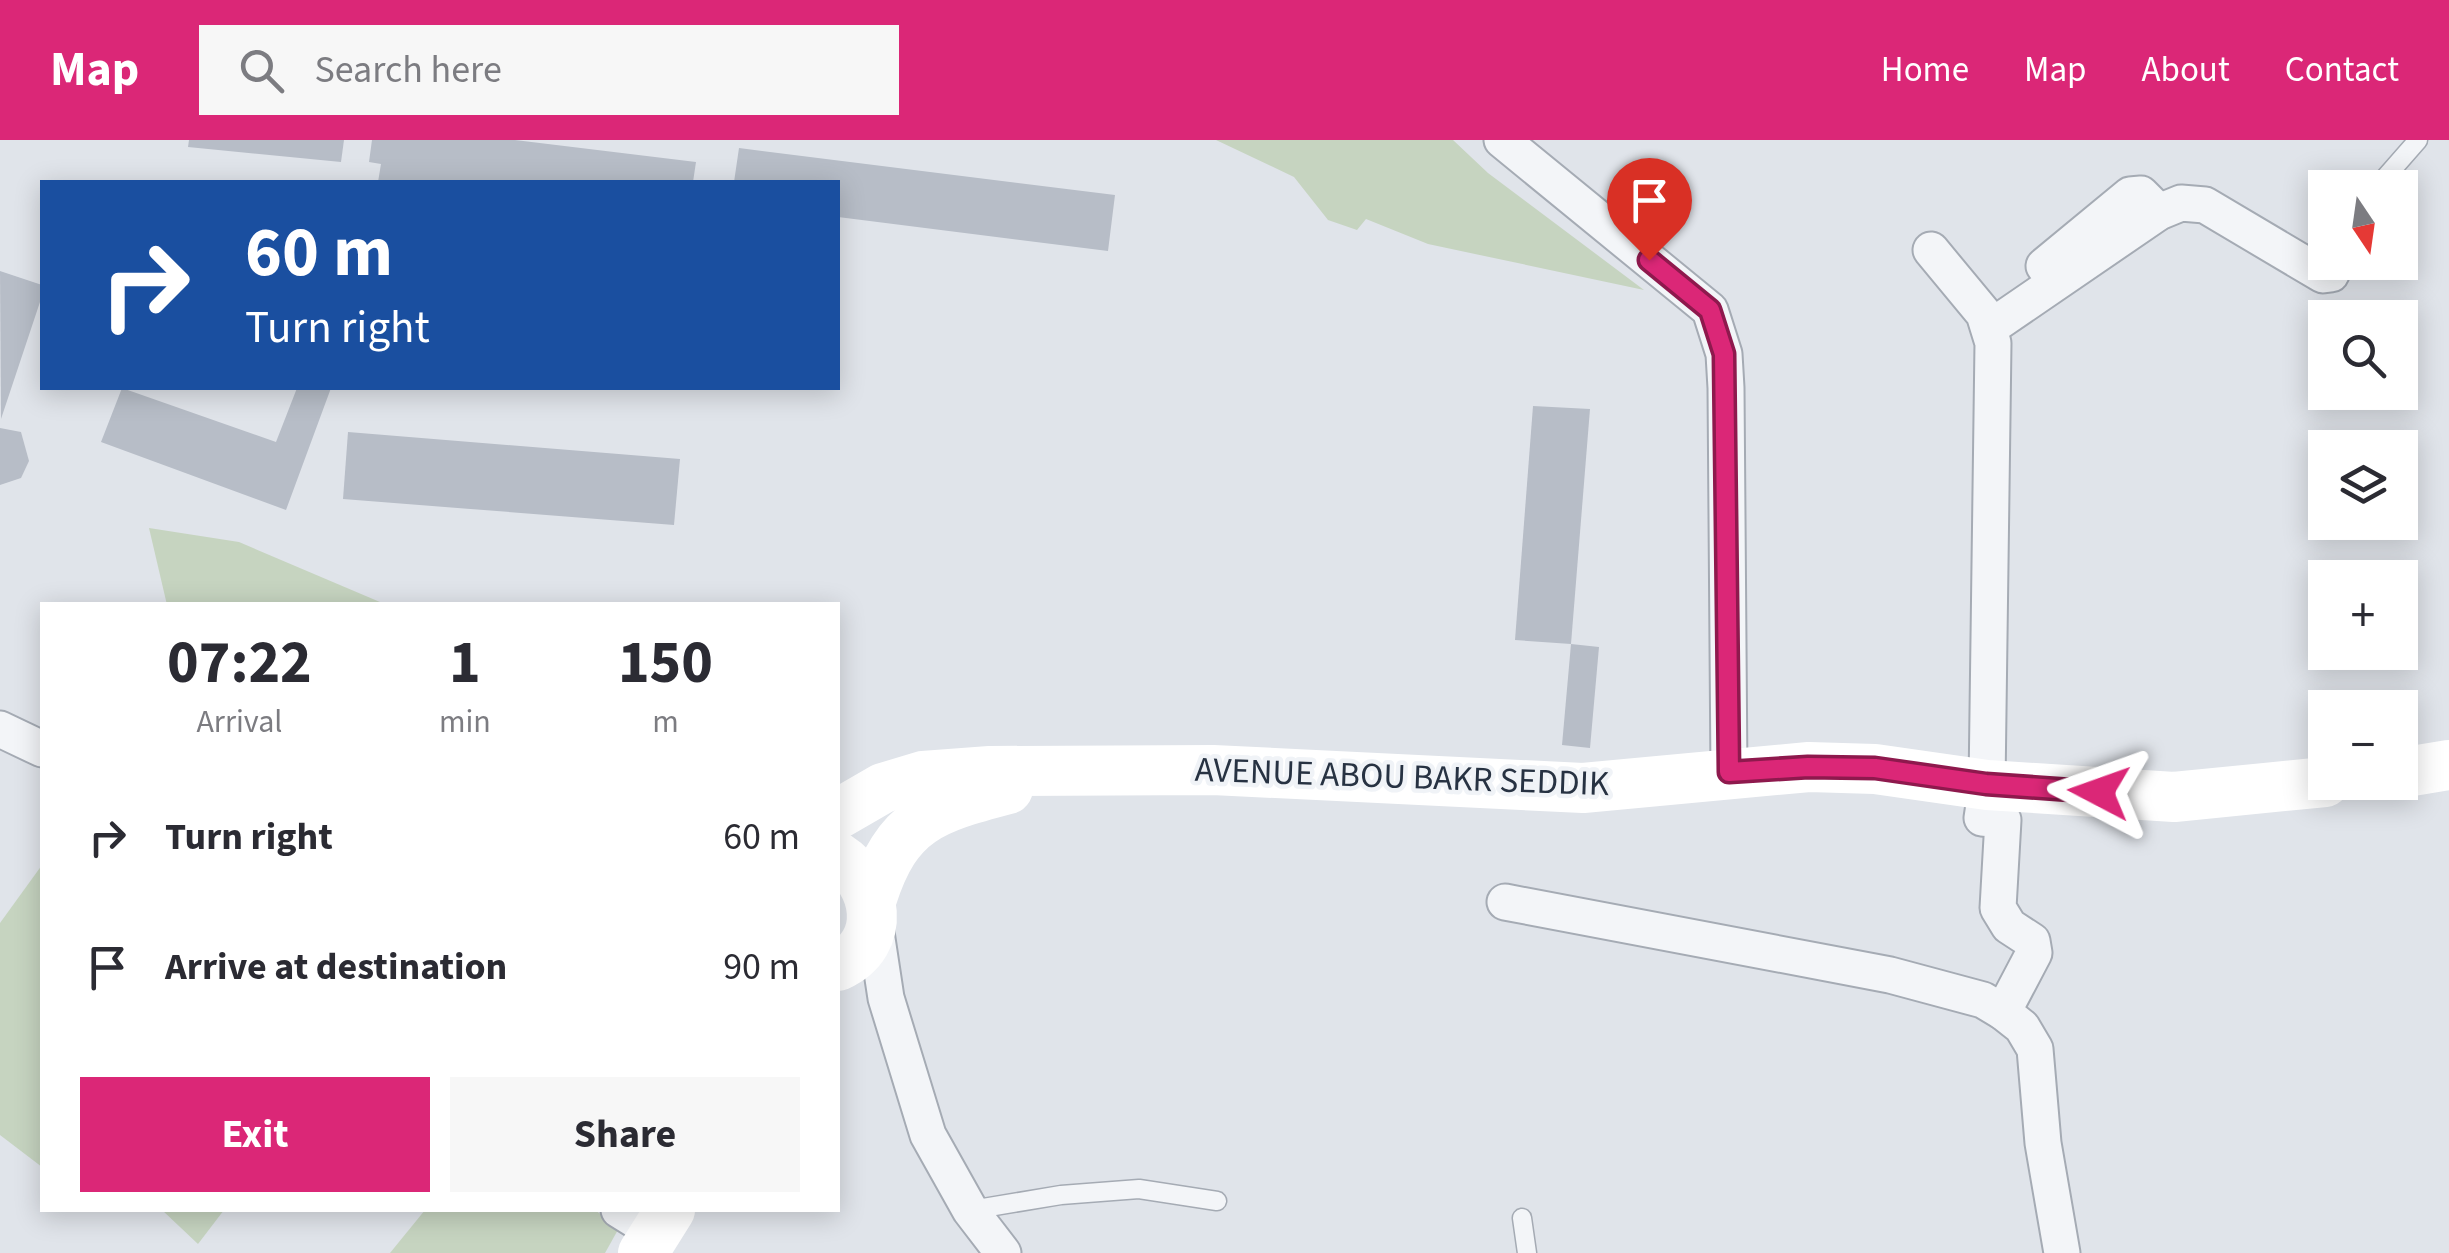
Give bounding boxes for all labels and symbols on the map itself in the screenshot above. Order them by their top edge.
pin [1607,158,1692,261]
north arrow [2308,170,2418,280]
position arrow [2047,740,2151,844]
street label: AVENUE ABOU BAKR SEDDIK [1194,745,1611,809]

